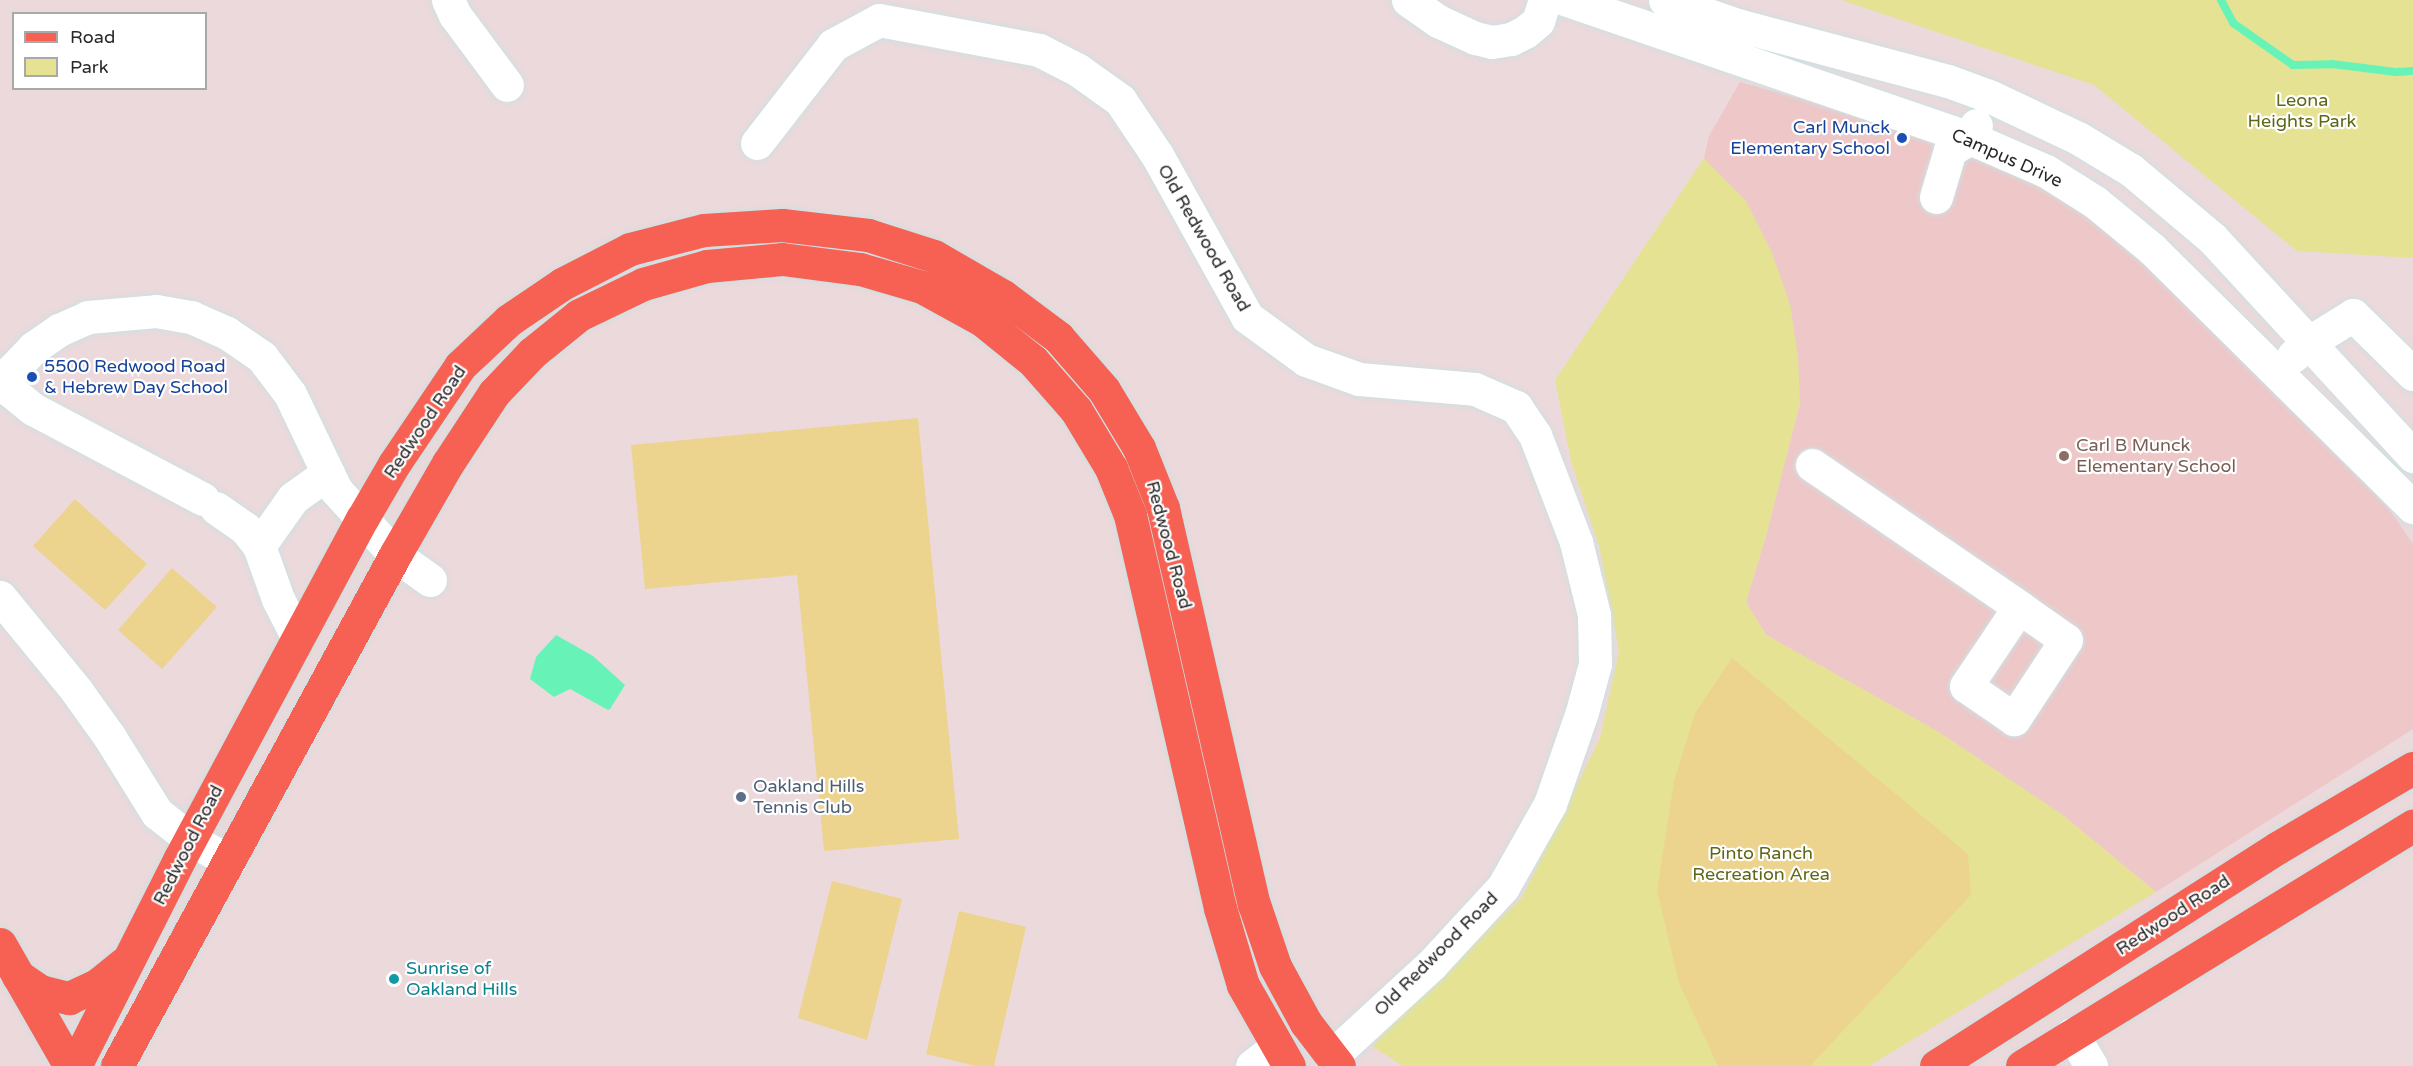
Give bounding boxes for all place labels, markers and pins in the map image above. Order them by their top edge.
place label: Carl Munck Elementary School [1730,117,1890,160]
marker: Carl Munck Elementary School [1895,131,1909,145]
place label: 5500 Redwood Road & Hebrew Day School [44,356,228,398]
marker: 5500 Redwood Road & Hebrew Day School [25,370,39,384]
place label: Carl B Munck Elementary School [2076,435,2236,478]
marker: Carl B Munck Elementary School [2057,449,2071,463]
place label: Oakland Hills Tennis Club [753,776,864,818]
marker: Oakland Hills Tennis Club [734,790,748,804]
place label: Sunrise of Oakland Hills [406,958,517,1000]
marker: Sunrise of Oakland Hills [387,972,401,986]

